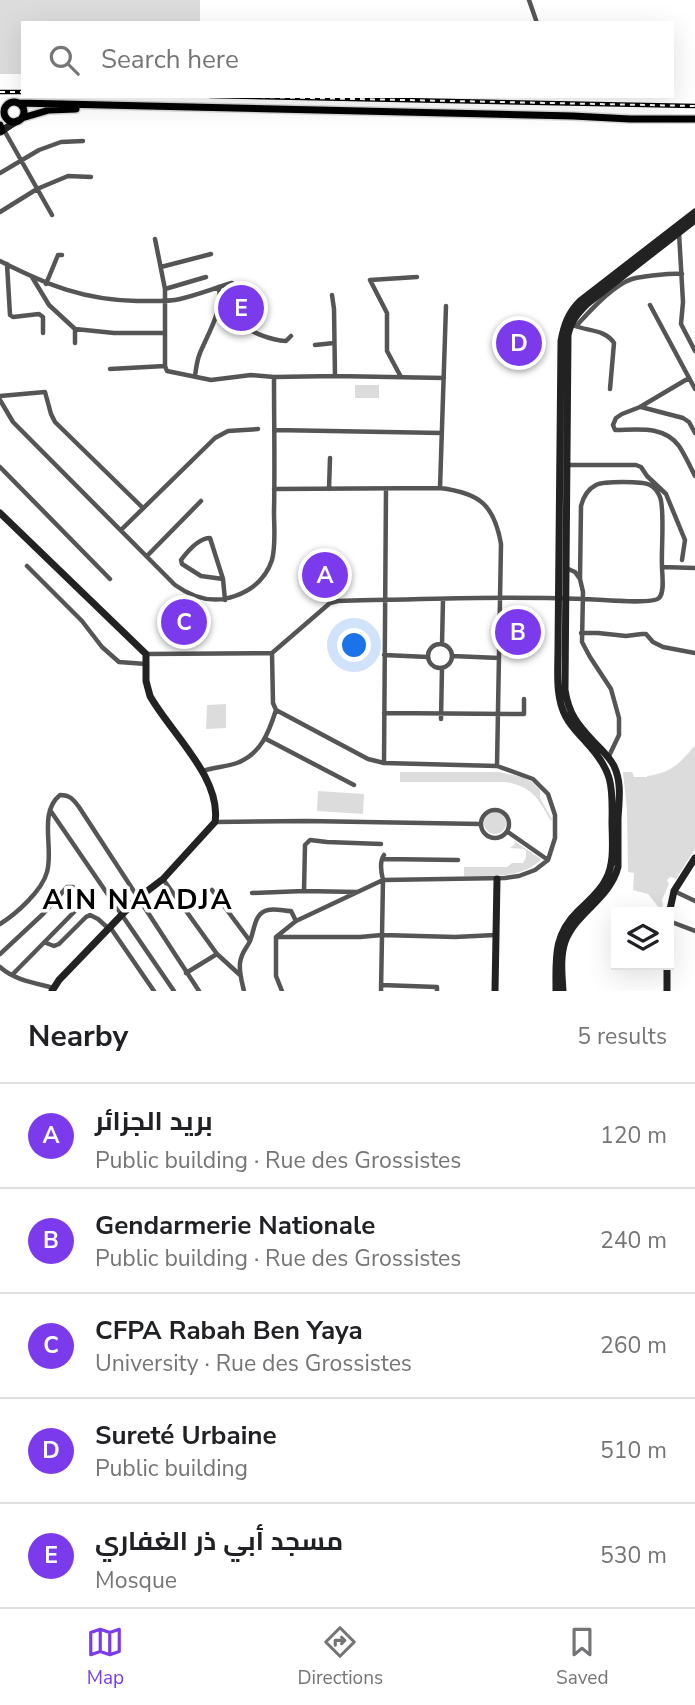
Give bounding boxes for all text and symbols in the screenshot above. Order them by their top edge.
search box [21,21,674,98]
icon: search [45,41,83,79]
text: Search here [101,42,239,77]
pin: E [218,282,264,334]
pin: D [496,317,542,369]
pin: A [302,549,348,601]
pin: C [161,596,207,648]
pin: B [495,606,541,658]
your location [337,628,371,662]
district label: AIN NAADJA [43,881,234,919]
map controls [611,907,674,970]
button: layers [611,907,674,970]
text: Nearby [28,1016,128,1057]
text: 5 results [577,1021,667,1052]
text: بريد الجزائر [95,1104,213,1139]
text: A [42,1120,60,1151]
text: 120 m [600,1120,667,1151]
text: Public building · Rue des Grossistes [95,1145,461,1176]
text: Gendarmerie Nationale [95,1208,375,1243]
text: B [43,1225,59,1256]
text: 240 m [600,1225,667,1256]
text: Public building · Rue des Grossistes [95,1243,461,1274]
text: CFPA Rabah Ben Yaya [95,1313,363,1348]
text: C [43,1330,59,1361]
text: 260 m [600,1330,667,1361]
text: University · Rue des Grossistes [95,1348,412,1379]
text: Sureté Urbaine [95,1418,277,1453]
text: D [42,1435,60,1466]
text: 510 m [600,1435,667,1466]
text: Public building [95,1453,248,1484]
text: مسجد أبي ذر الغفاري [95,1524,343,1559]
text: E [44,1540,58,1571]
text: 530 m [600,1540,667,1571]
text: Mosque [95,1565,177,1596]
tab: Map [86,1623,124,1691]
tab: Directions [297,1623,383,1691]
tab: Saved [556,1623,609,1691]

